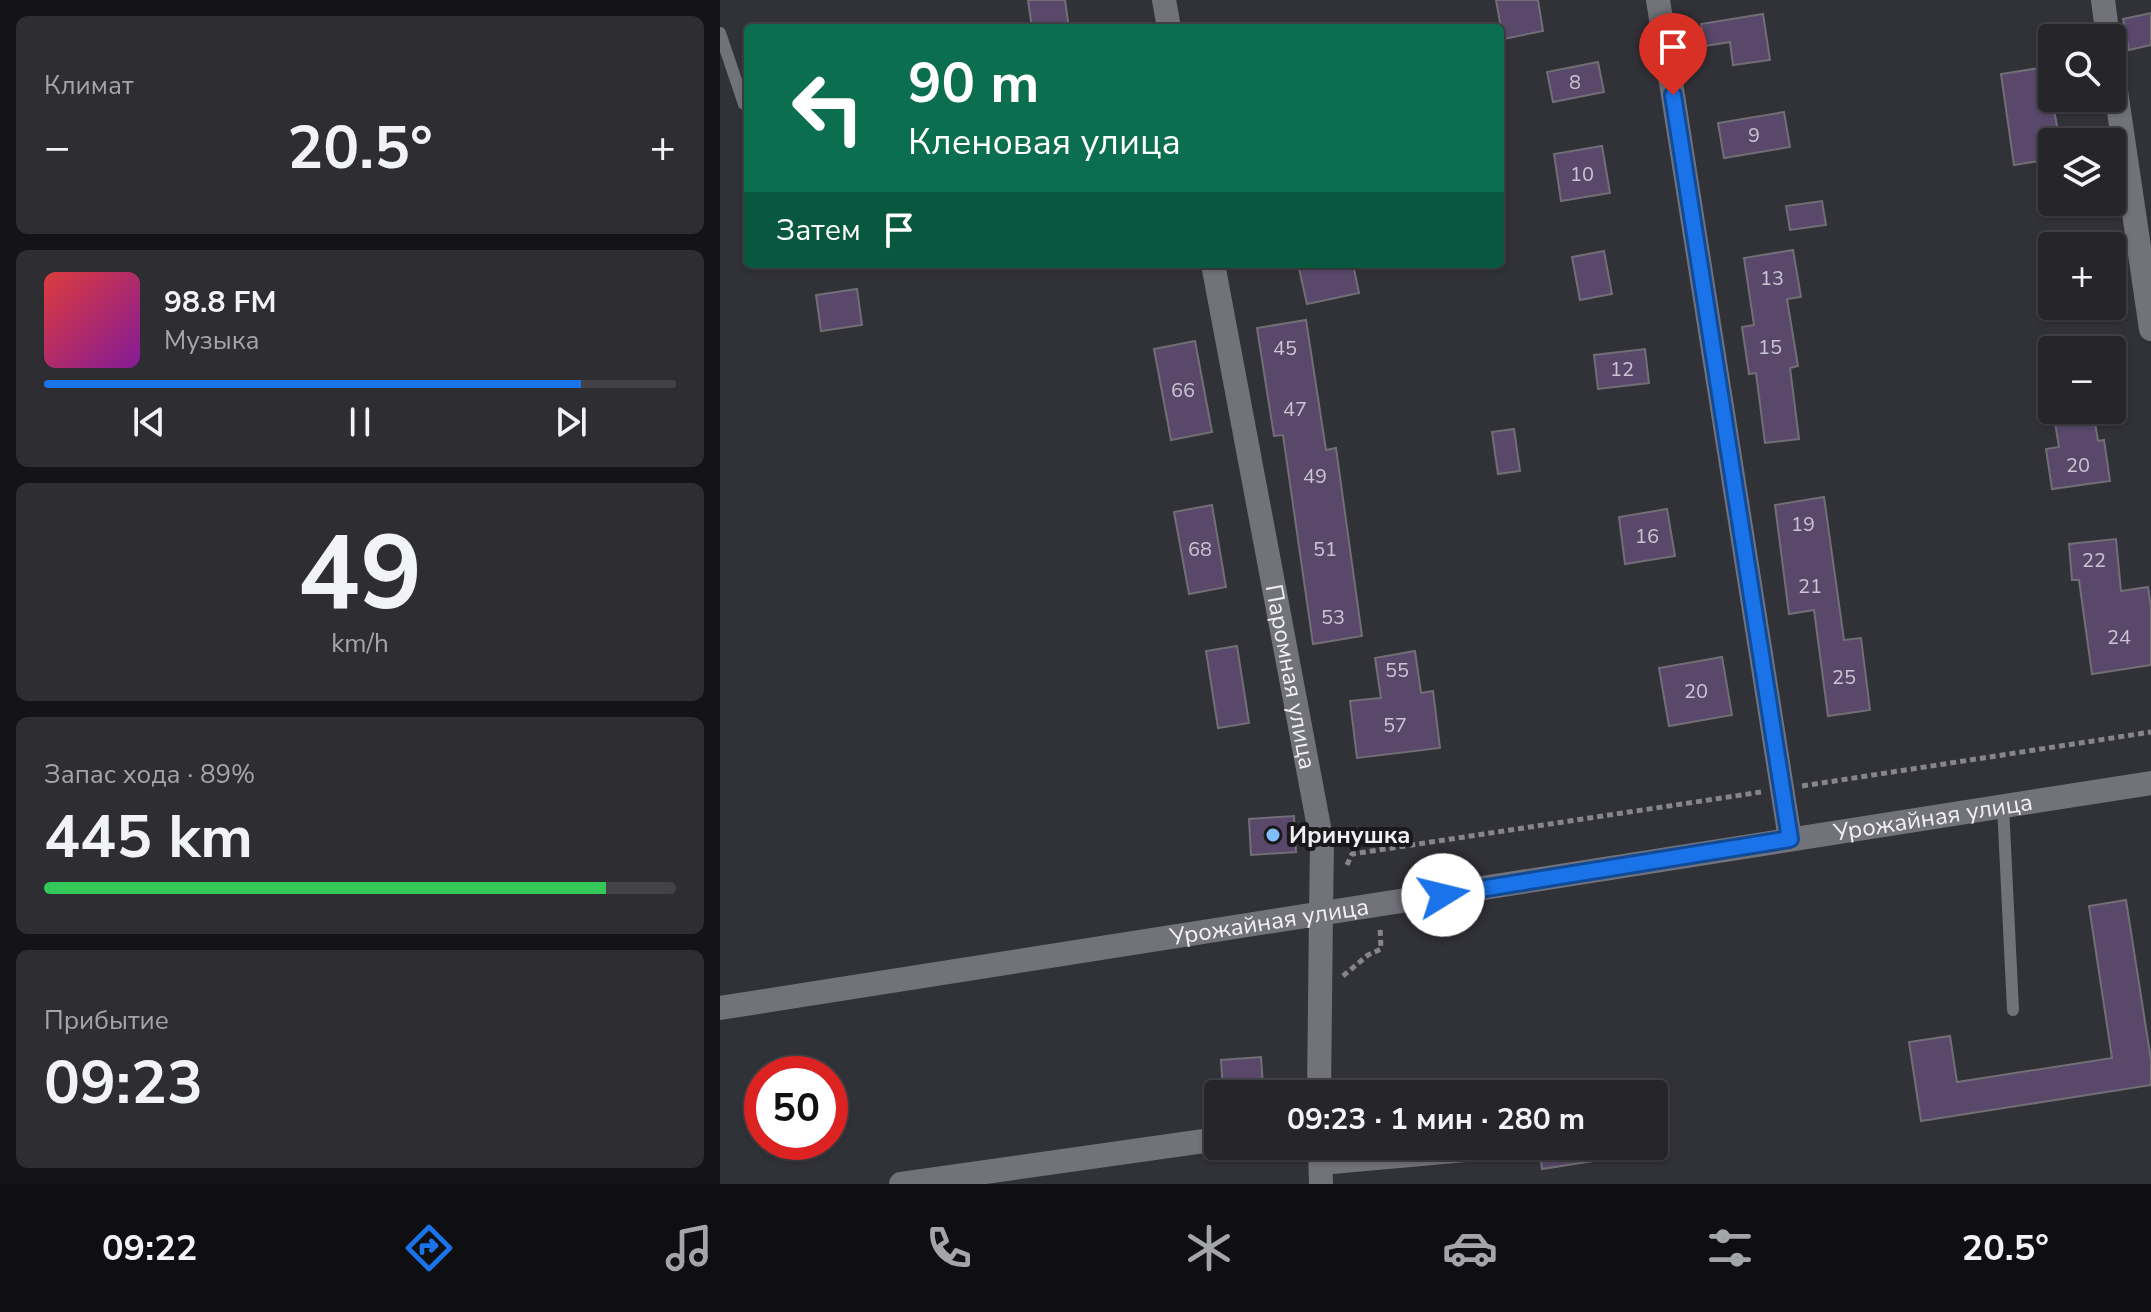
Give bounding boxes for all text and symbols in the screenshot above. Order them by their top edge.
pin [1639,13,1707,95]
map controls [2038,24,2126,424]
button: search [2038,24,2126,112]
icon: arrive [1651,25,1695,69]
text: 90 m [908,45,1039,122]
icon: left [776,56,880,160]
text: Климат [44,68,133,103]
house number: 8 [1569,69,1581,96]
text: 20.5° [287,107,433,189]
text: − [44,118,70,178]
text: + [650,118,676,178]
text: Кленовая улица [908,118,1181,167]
house number: 9 [1748,122,1760,149]
button: layers [2038,128,2126,216]
house number: 10 [1570,161,1594,188]
icon: arrive [877,208,921,252]
text: Затем [776,210,861,251]
button: + [2038,232,2126,320]
house number: 13 [1760,265,1784,292]
text: 98.8 FM [164,282,276,323]
text: Музыка [164,323,259,358]
house number: 15 [1758,334,1782,361]
house number: 45 [1273,335,1297,362]
button: − [2038,336,2126,424]
house number: 12 [1610,356,1634,383]
house number: 66 [1171,377,1195,404]
house number: 47 [1283,396,1307,423]
icon: previous [127,400,171,444]
icon: pause [338,400,382,444]
icon: next [549,400,593,444]
house number: 20 [2066,452,2090,479]
house number: 49 [1303,463,1327,490]
text: 49 [298,503,422,645]
house number: 19 [1791,511,1815,538]
house number: 16 [1635,523,1659,550]
house number: 68 [1188,536,1212,563]
house number: 51 [1313,536,1337,563]
house number: 22 [2082,547,2106,574]
house number: 21 [1798,573,1822,600]
street label: Паромная улица [1258,581,1324,772]
house number: 53 [1321,604,1345,631]
house number: 24 [2107,624,2131,651]
text: km/h [331,626,389,661]
house number: 55 [1385,657,1409,684]
house number: 25 [1832,664,1856,691]
house number: 20 [1684,678,1708,705]
house number: 57 [1383,712,1407,739]
text: Запас хода · 89% [44,757,255,792]
street label: Урожайная улица [1830,786,2035,849]
text: 445 km [44,796,253,878]
place label: Иринушка [1289,819,1411,851]
marker: Иринушка [1264,826,1282,844]
position arrow [1401,853,1485,937]
street label: Урожайная улица [1167,890,1371,953]
text: Прибытие [44,1003,169,1038]
text: 09:23 [44,1042,203,1124]
speed limit sign: 50 [744,1056,848,1160]
text: 09:23 · 1 мин · 280 m [1287,1099,1585,1140]
icon: directions [401,1220,457,1276]
icon: music [661,1220,717,1276]
icon: phone [921,1220,977,1276]
icon: climate [1181,1220,1237,1276]
icon: car [1442,1220,1498,1276]
icon: filters [1702,1220,1758,1276]
text: 09:22 [102,1224,197,1273]
text: 20.5° [1962,1224,2049,1273]

